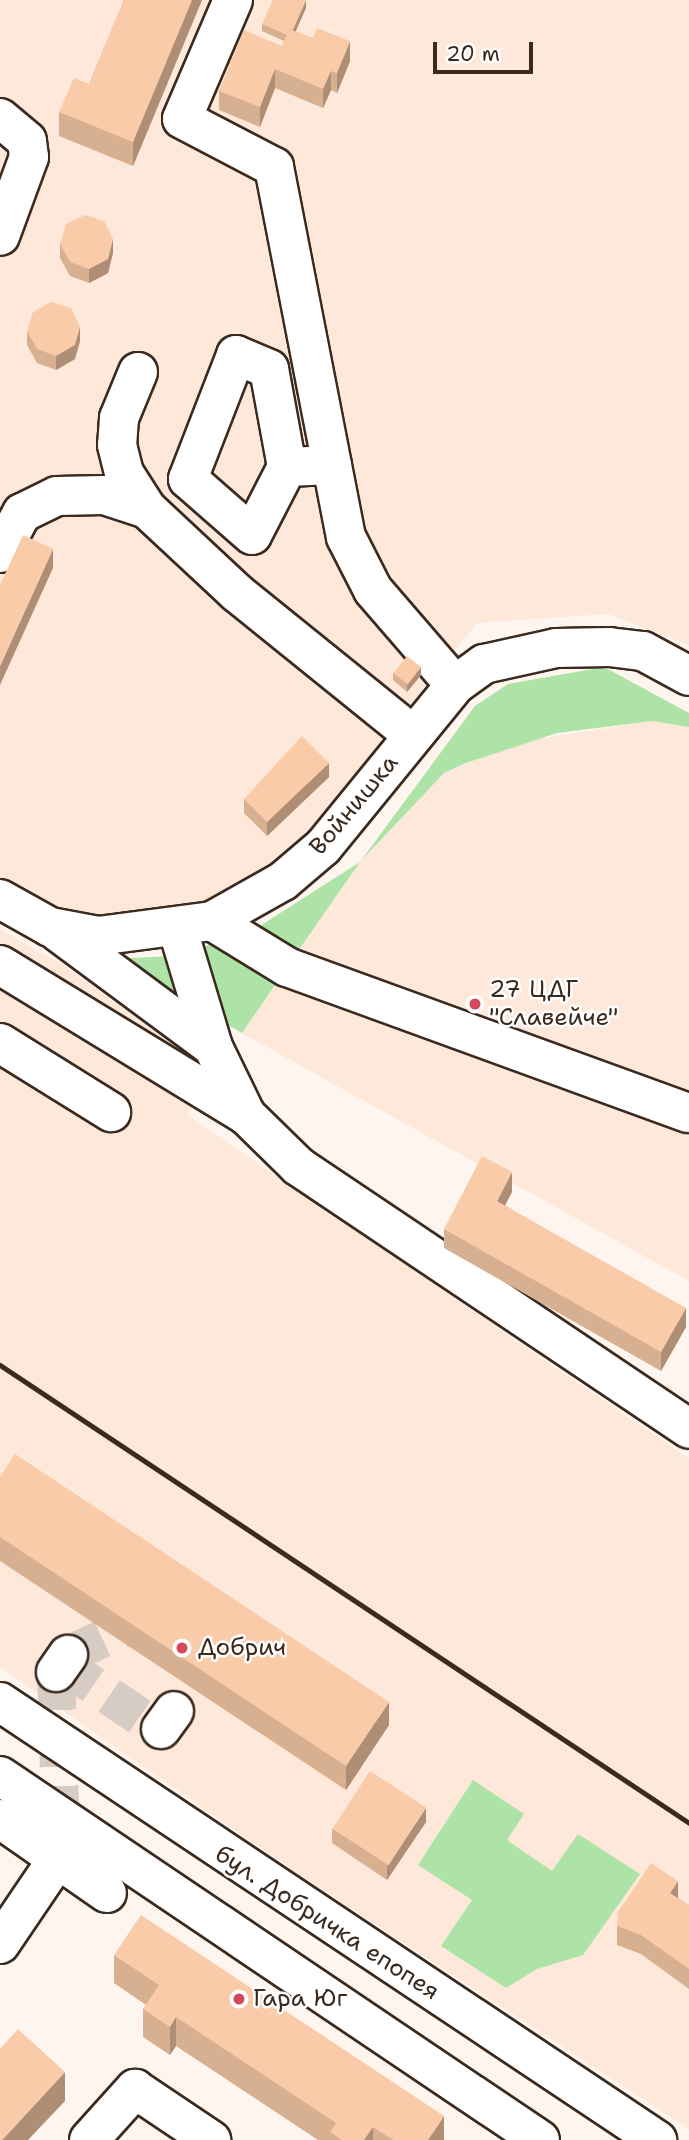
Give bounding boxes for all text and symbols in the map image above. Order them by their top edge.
scale bar [437,28,537,72]
text: 20 m [446,40,500,68]
street label: Войнишка [304,749,404,861]
place label: 27 ЦДГ "Славейче" [489,976,618,1032]
marker: 27 ЦДГ "Славейче" [467,996,483,1012]
place label: Добрич [198,1634,286,1662]
marker: Добрич [172,1638,192,1658]
street label: бул. Добричка епопея [209,1840,445,2006]
place label: Гара Юг [253,1985,347,2013]
marker: Гара Юг [231,1991,247,2007]

